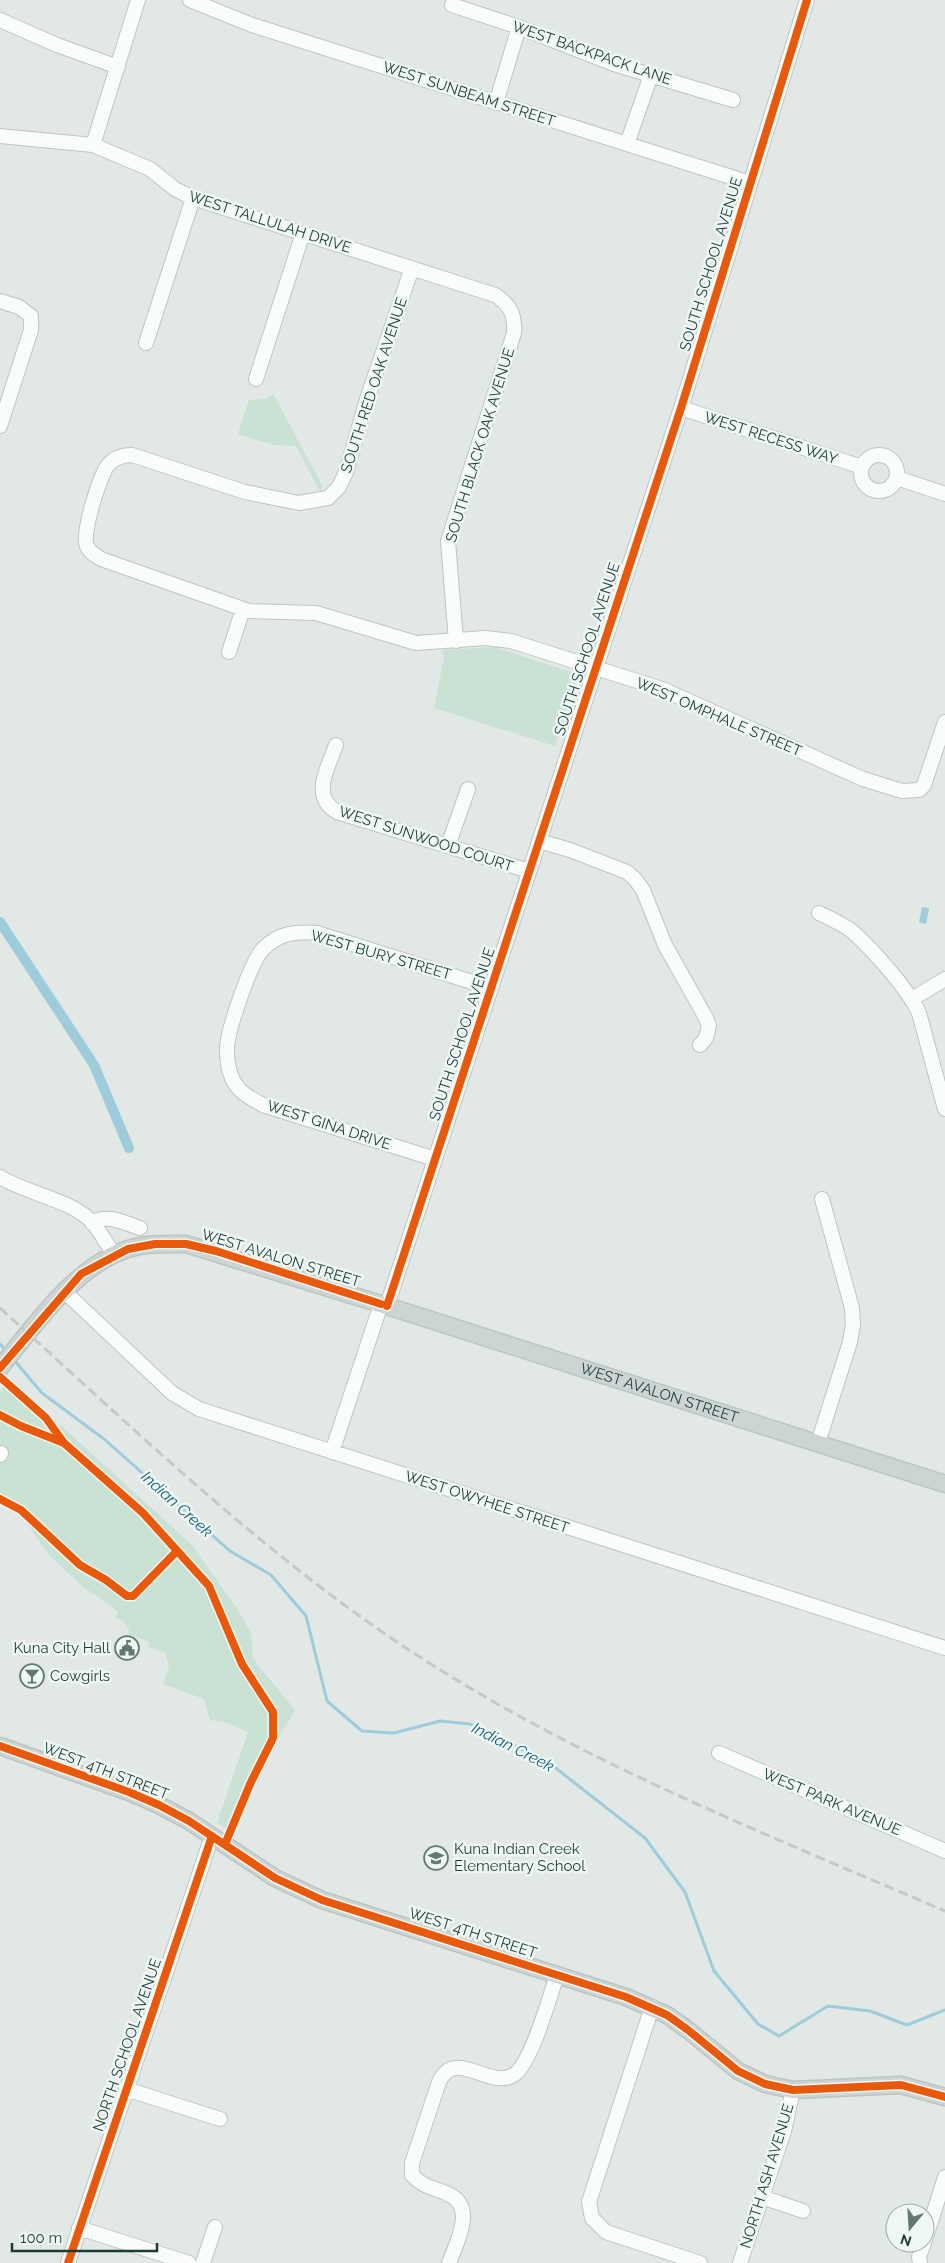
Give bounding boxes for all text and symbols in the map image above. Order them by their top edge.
street label: WEST BACKPACK LANE [510,17,674,89]
street label: WEST SUNBEAM STREET [381,58,557,130]
street label: SOUTH SCHOOL AVENUE [676,175,746,353]
street label: WEST TALLULAH DRIVE [186,187,354,257]
street label: SOUTH RED OAK AVENUE [337,295,411,475]
street label: SOUTH BLACK OAK AVENUE [442,346,518,544]
street label: WEST RECESS WAY [702,408,840,468]
street label: SOUTH SCHOOL AVENUE [550,560,624,738]
street label: WEST OMPHALE STREET [633,674,805,760]
street label: WEST SUNWOOD COURT [336,802,516,876]
street label: WEST BURY STREET [309,926,453,984]
street label: SOUTH SCHOOL AVENUE [425,945,499,1123]
street label: WEST GINA DRIVE [265,1096,393,1154]
street label: WEST AVALON STREET [199,1225,363,1291]
street label: WEST AVALON STREET [578,1359,741,1427]
water label: Indian Creek [137,1467,217,1541]
street label: WEST OWYHEE STREET [403,1467,571,1537]
public building icon: Kuna City Hall [114,1635,140,1661]
place label: Kuna City Hall [13,1639,111,1657]
bar icon: Cowgirls [19,1663,45,1689]
place label: Cowgirls [50,1667,110,1685]
water label: Indian Creek [469,1718,558,1776]
street label: WEST 4TH STREET [41,1739,171,1803]
street label: WEST PARK AVENUE [760,1765,904,1839]
place label: Kuna Indian Creek Elementary School [454,1840,586,1875]
school or university icon: Kuna Indian Creek Elementary School [423,1845,449,1871]
street label: WEST 4TH STREET [407,1904,539,1962]
street label: NORTH SCHOOL AVENUE [89,1956,165,2134]
street label: NORTH ASH AVENUE [736,2102,798,2250]
north arrow [885,2203,935,2253]
scale bar [12,2220,158,2252]
text: 100 m [20,2229,62,2247]
text: N [898,2231,914,2250]

